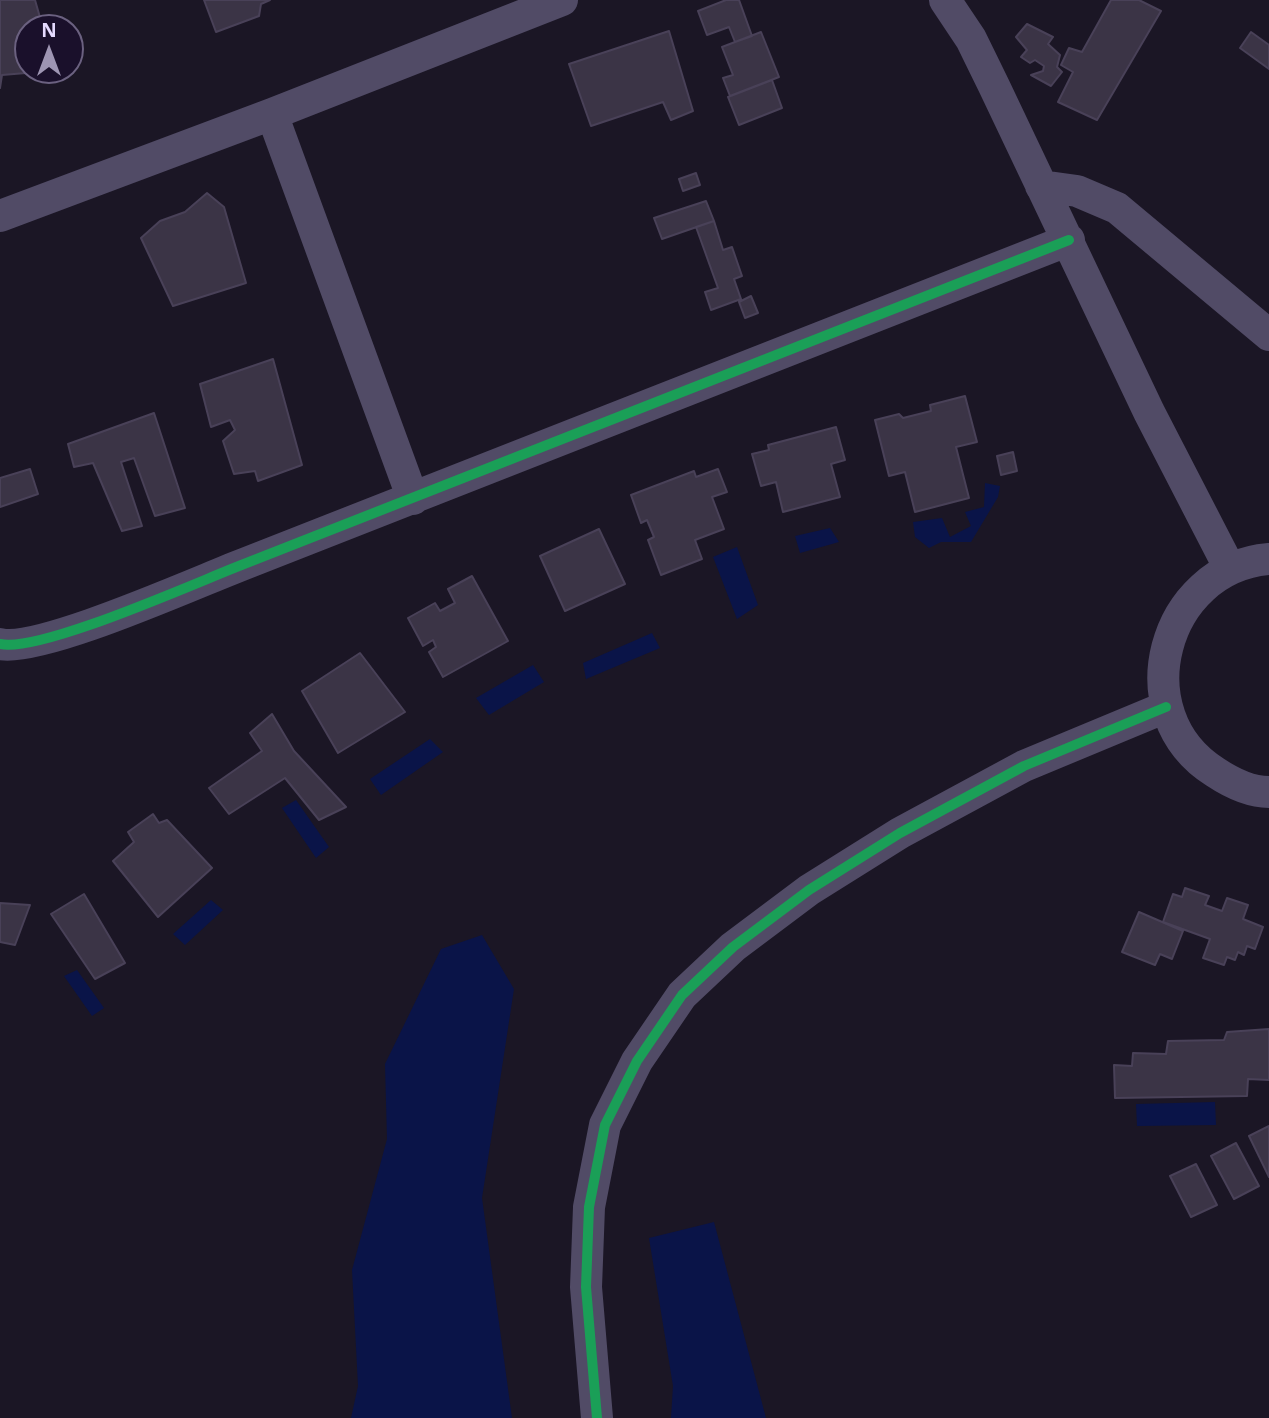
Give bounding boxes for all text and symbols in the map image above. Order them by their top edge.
north arrow [14,14,84,84]
text: N [41,17,57,43]

